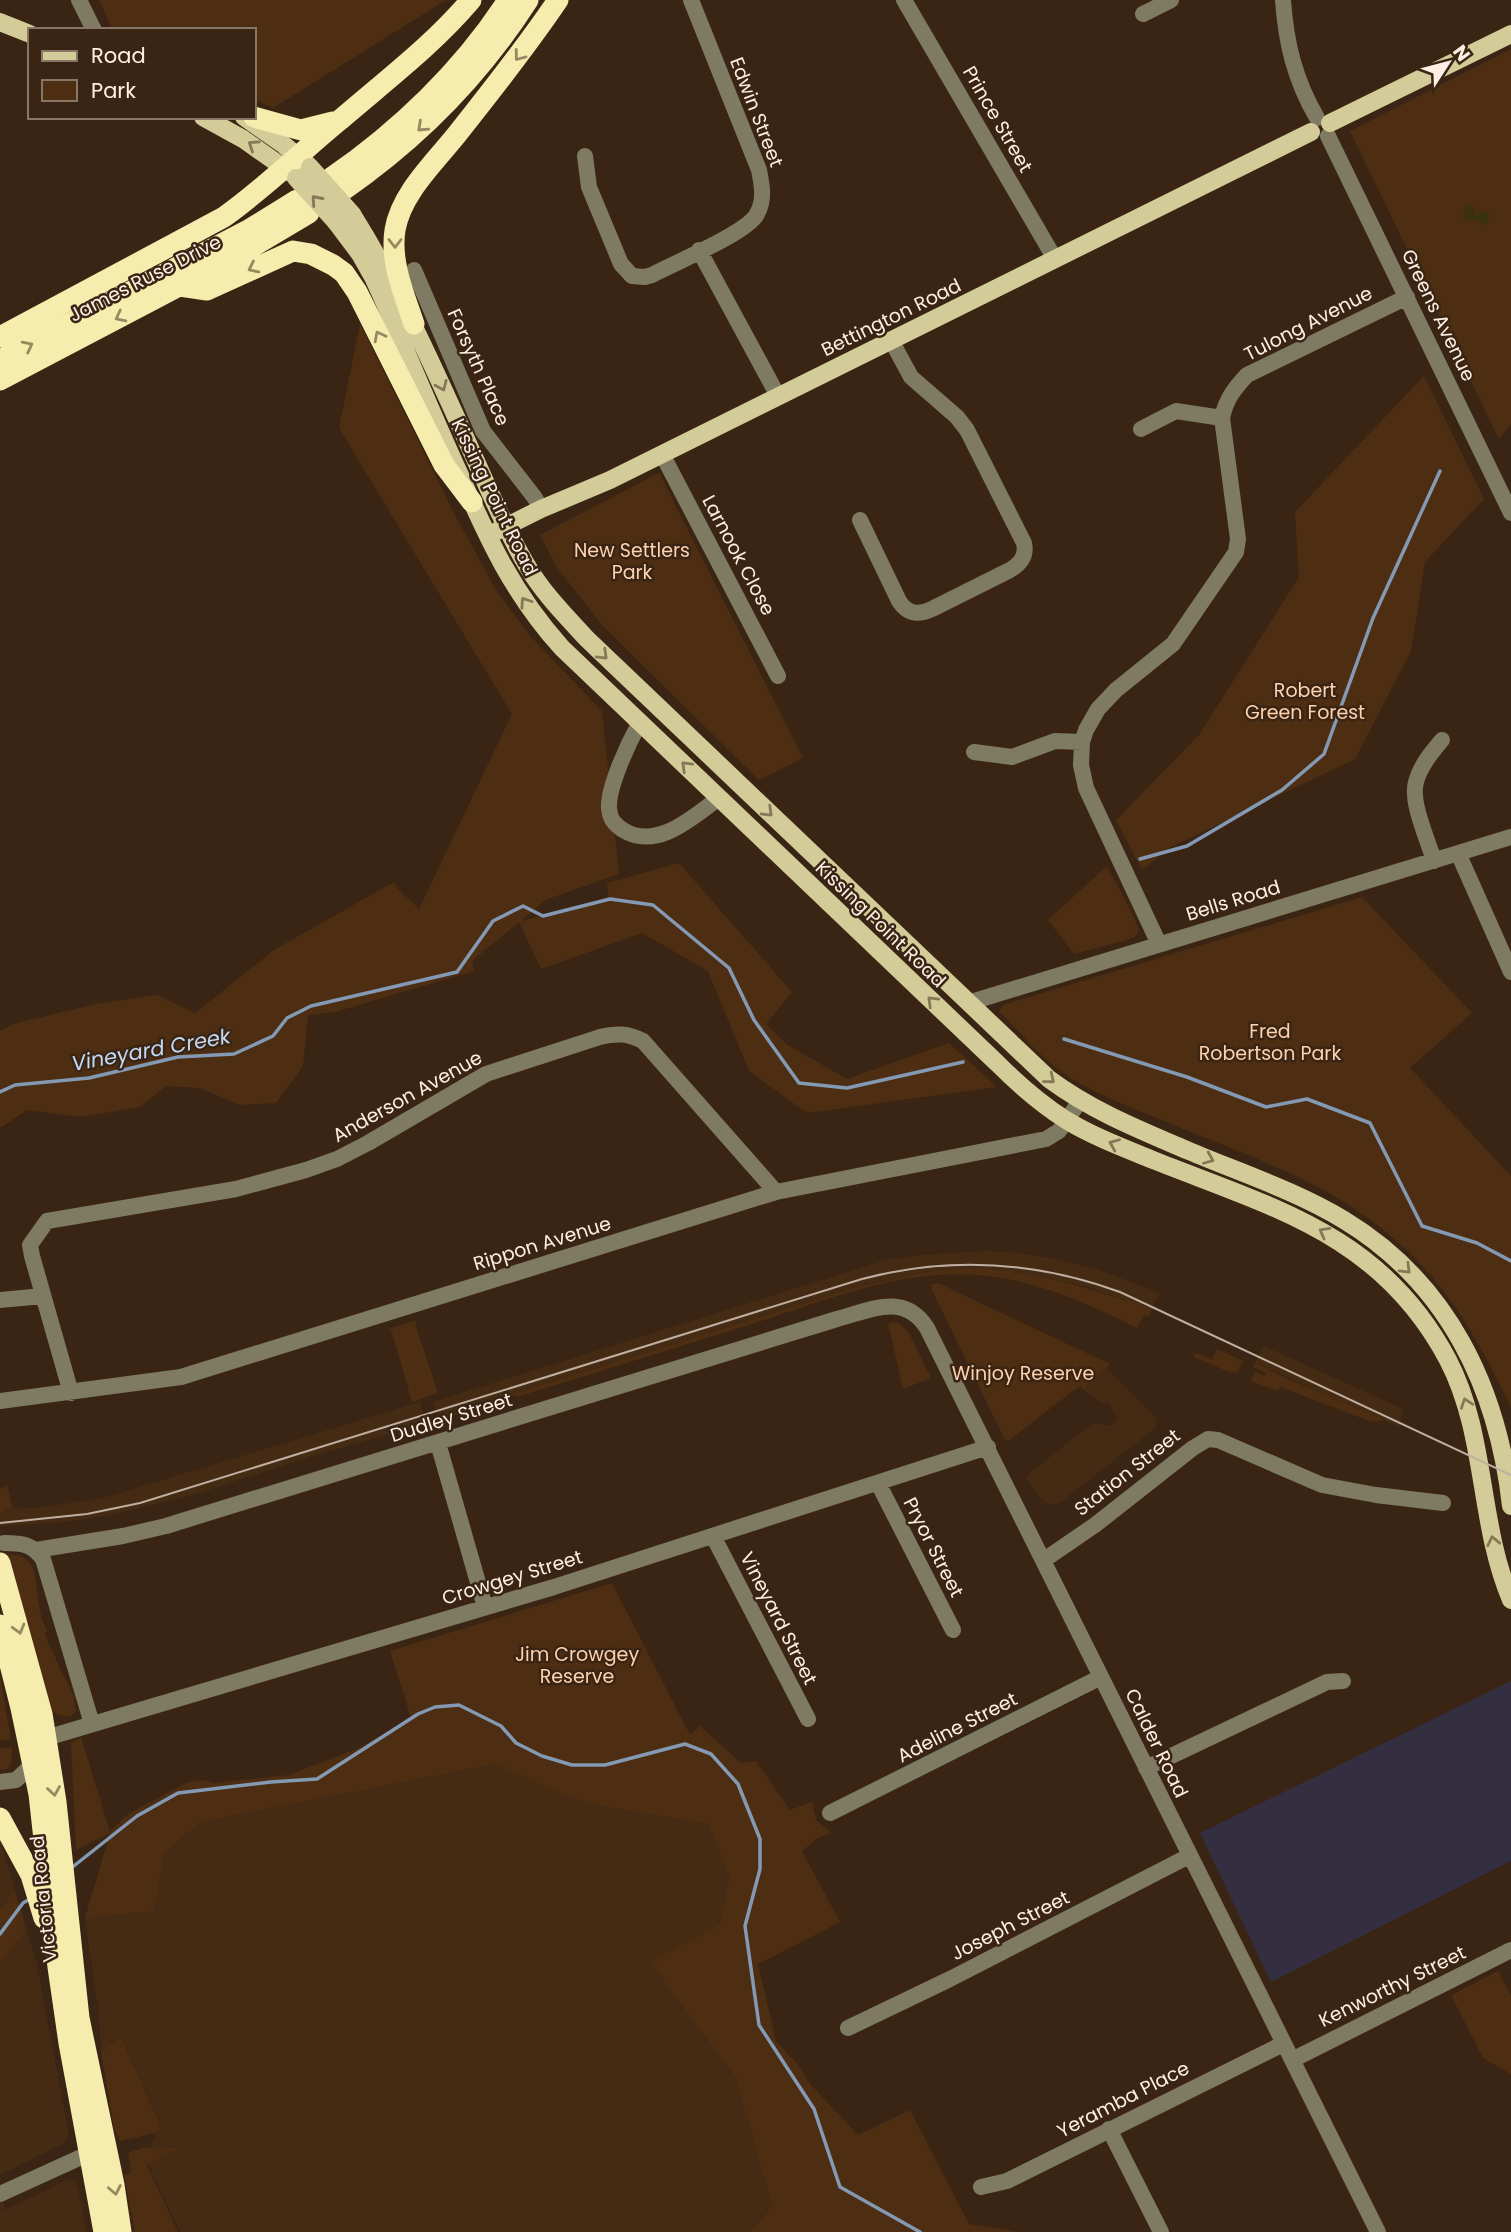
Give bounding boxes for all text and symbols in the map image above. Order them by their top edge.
legend [28,28,256,119]
north arrow [1413,28,1483,98]
text: N [1446,40,1476,67]
text: Road [91,41,146,70]
one-way arrow [515,48,527,61]
street label: Edwin Street [723,53,790,171]
street label: Prince Street [956,61,1039,178]
text: Park [91,76,136,105]
one-way arrow [417,119,430,131]
one-way arrow [248,141,261,154]
one-way arrow [312,195,324,208]
street label: James Ruse Drive [65,228,226,328]
one-way arrow [387,238,403,248]
street label: Greens Avenue [1395,245,1482,386]
one-way arrow [248,260,260,274]
street label: Bettington Road [817,272,966,363]
street label: Tulong Avenue [1239,279,1377,367]
street label: Forsyth Place [441,304,516,430]
one-way arrow [115,309,127,322]
one-way arrow [373,331,387,343]
one-way arrow [20,340,33,354]
one-way arrow [434,379,448,391]
street label: Kissing Point Road [445,414,544,580]
street label: Larnook Close [695,490,782,620]
park label: New Settlers Park [574,537,690,586]
one-way arrow [520,597,533,610]
one-way arrow [595,647,608,659]
park label: Robert Green Forest [1245,677,1365,726]
one-way arrow [681,762,694,775]
one-way arrow [760,804,773,817]
street label: Kissing Point Road [809,855,952,994]
street label: Bells Road [1183,873,1284,928]
one-way arrow [927,997,940,1010]
park label: Fred Robertson Park [1199,1018,1341,1067]
water label: Vineyard Creek [69,1021,234,1078]
street label: Anderson Avenue [328,1044,487,1149]
one-way arrow [1041,1071,1054,1083]
one-way arrow [1109,1138,1122,1152]
one-way arrow [1202,1151,1214,1165]
street label: Rippon Avenue [470,1210,614,1277]
one-way arrow [1319,1227,1331,1240]
one-way arrow [1398,1260,1411,1273]
park label: Winjoy Reserve [952,1360,1094,1387]
street label: Dudley Street [387,1386,516,1449]
one-way arrow [1460,1397,1474,1409]
street label: Station Street [1069,1422,1186,1522]
street label: Pryor Street [897,1493,970,1602]
one-way arrow [1487,1535,1501,1547]
street label: Crowgey Street [439,1543,586,1612]
street label: Vineyard Street [733,1547,824,1689]
one-way arrow [11,1622,26,1634]
park label: Jim Crowgey Reserve [515,1641,639,1690]
street label: Calder Road [1118,1684,1195,1802]
street label: Adeline Street [893,1686,1022,1769]
one-way arrow [46,1785,61,1797]
street label: Victoria Road [23,1834,64,1964]
street label: Joseph Street [946,1884,1074,1967]
street label: Kenworthy Street [1314,1939,1470,2034]
street label: Yeramba Place [1053,2055,1194,2144]
one-way arrow [107,2184,122,2196]

